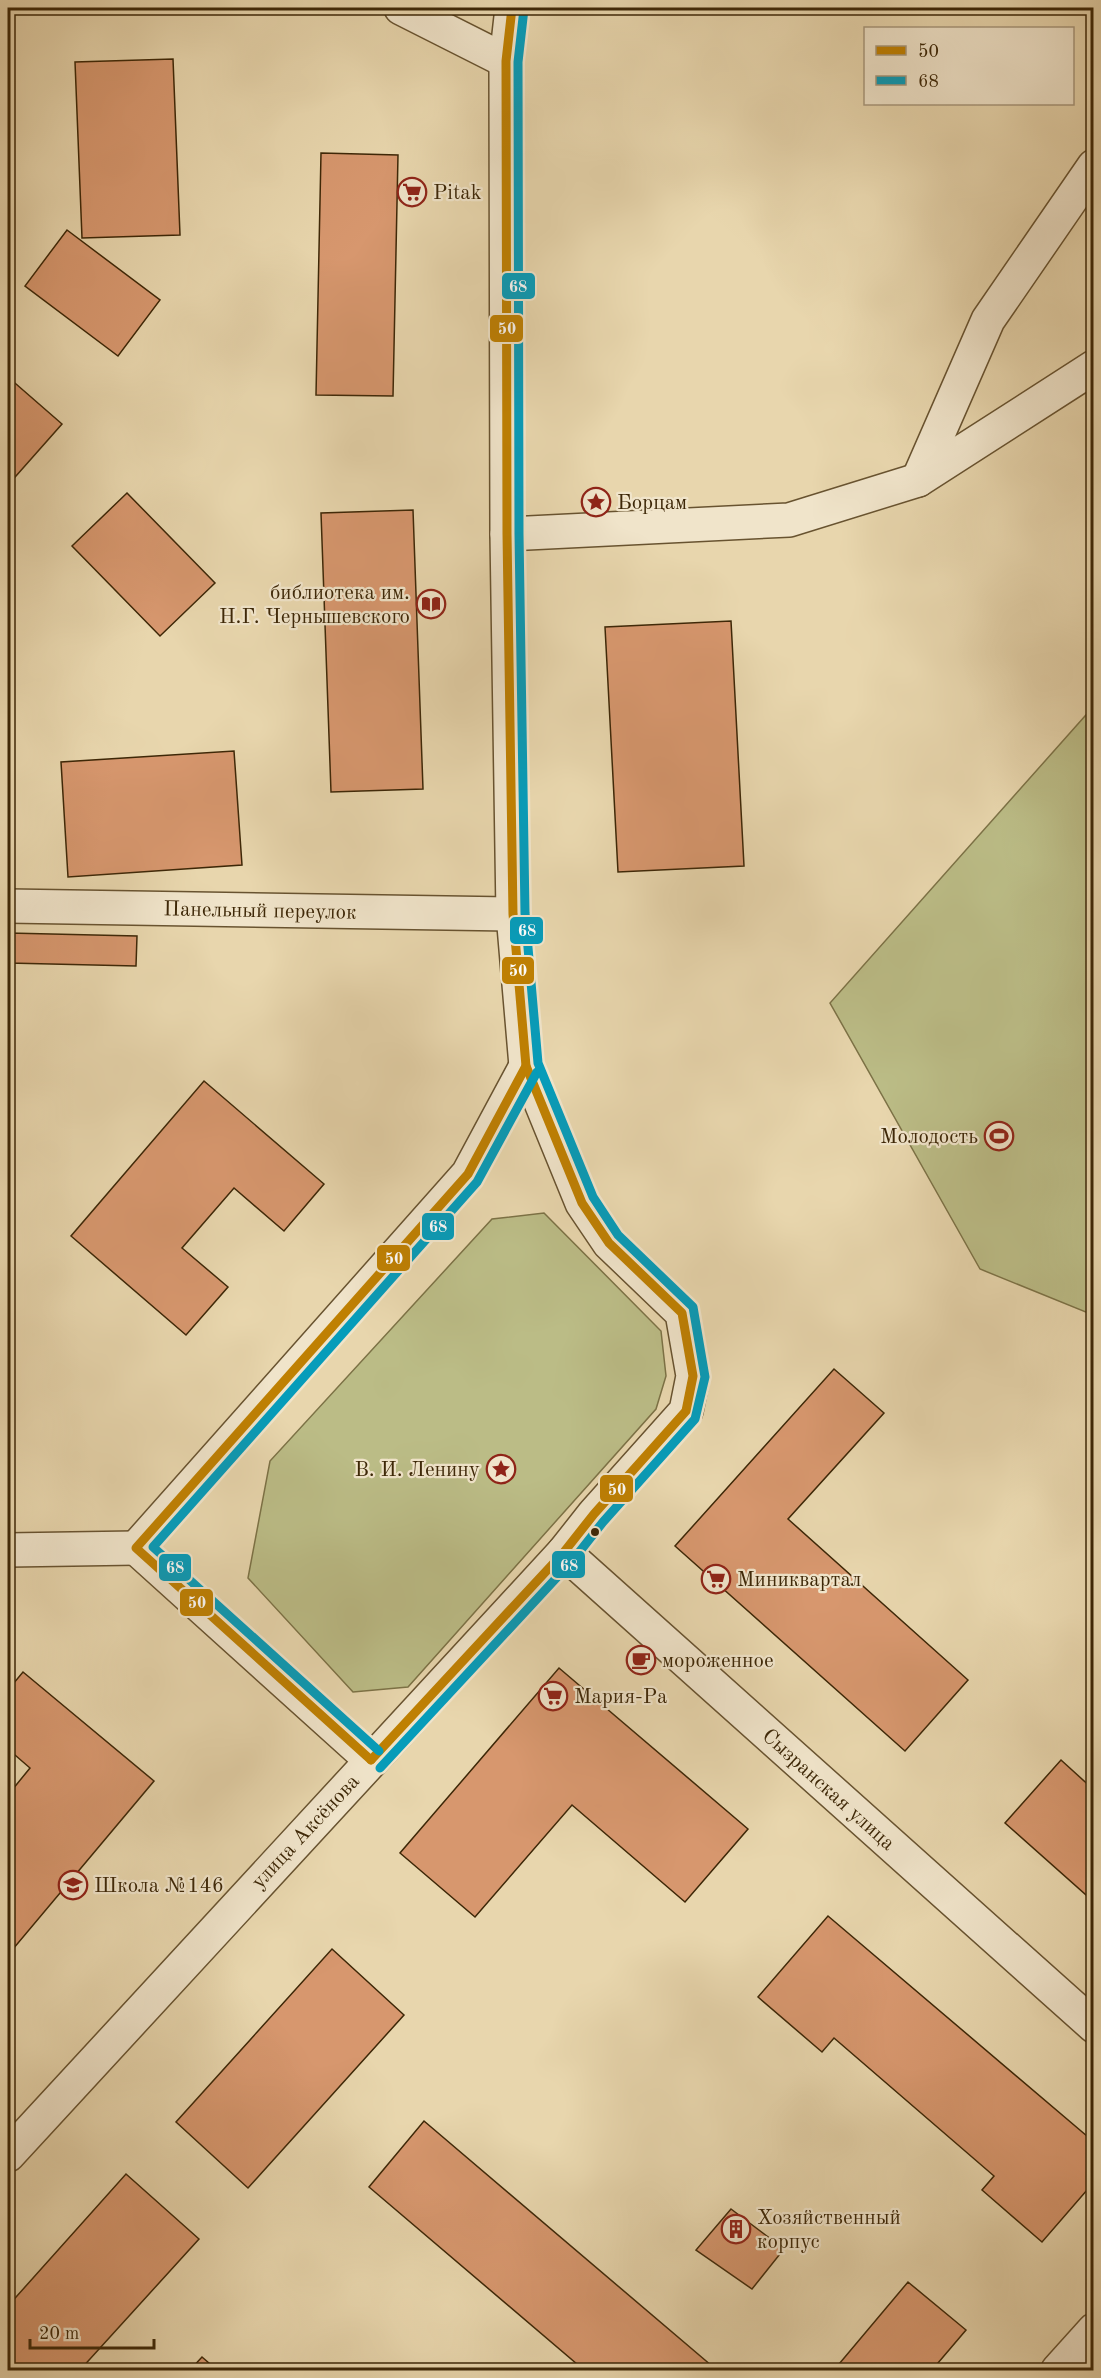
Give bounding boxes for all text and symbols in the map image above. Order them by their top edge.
legend [864,27,1074,105]
text: 50 [918,43,939,61]
text: 68 [918,73,939,91]
supermarket icon: Pitak [396,176,428,208]
place label: Pitak [433,183,482,204]
line badge: 68 [501,272,536,300]
text: 68 [509,280,527,296]
line badge: 50 [489,314,524,343]
text: 50 [498,322,516,338]
place icon: Борцам [580,486,612,518]
place label: Борцам [617,493,687,514]
place label: библиотека им. Н.Г. Чернышевского [219,583,410,628]
library icon: библиотека им. Н.Г. Чернышевского [415,588,447,620]
street label: Панельный переулок [163,899,357,924]
line badge: 68 [509,916,544,945]
text: 68 [518,924,536,940]
line badge: 50 [501,956,535,985]
text: 50 [509,964,527,980]
sports icon: Молодость [983,1120,1015,1152]
place label: Молодость [880,1127,978,1148]
line badge: 68 [421,1212,455,1241]
text: 68 [429,1220,447,1236]
line badge: 50 [376,1244,411,1272]
text: 50 [385,1252,403,1268]
place icon: В. И. Ленину [485,1453,517,1485]
place label: В. И. Ленину [354,1460,480,1481]
line badge: 50 [599,1474,634,1503]
text: 50 [608,1483,626,1499]
unlabelled marker [589,1526,601,1538]
line badge: 68 [551,1550,586,1579]
line badge: 68 [158,1553,192,1582]
text: 68 [560,1559,578,1575]
text: 68 [166,1561,184,1577]
supermarket icon: Миниквартал [700,1563,732,1595]
place label: Миниквартал [737,1570,861,1591]
line badge: 50 [179,1588,214,1617]
text: 50 [188,1596,206,1612]
cafe icon: мороженное [625,1644,657,1676]
place label: мороженное [662,1651,774,1672]
supermarket icon: Мария-Ра [537,1680,569,1712]
place label: Мария-Ра [574,1687,668,1708]
street label: Сызранская улица [758,1725,898,1855]
street label: улица Аксёнова [248,1771,364,1893]
school or university icon: Школа №146 [57,1869,89,1901]
place label: Школа №146 [94,1876,224,1897]
place label: Хозяйственный корпус [757,2208,901,2253]
building icon: Хозяйственный корпус [720,2213,752,2245]
scale bar [30,2312,154,2350]
text: 20 m [39,2325,79,2343]

